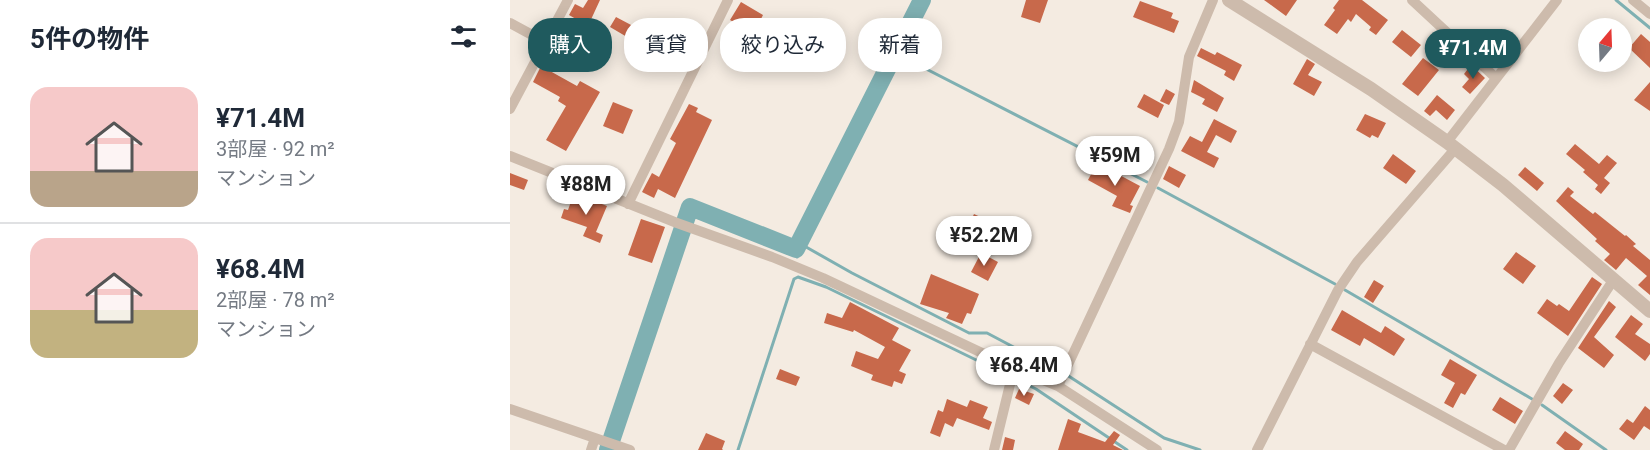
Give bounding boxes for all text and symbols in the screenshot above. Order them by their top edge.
chip: 購入 [528,18,612,72]
chip: 賃貸 [624,18,708,72]
chip: 絞り込み [720,18,846,72]
chip: 新着 [858,18,942,72]
north arrow [1578,18,1632,72]
map controls [1578,18,1632,72]
icon: filters [447,20,480,53]
text: 5件の物件 [30,24,149,54]
pin: ¥71.4M [1424,29,1522,80]
text: ¥71.4M [1439,36,1507,60]
text: ¥71.4M [216,103,305,133]
icon: home [78,111,150,183]
pin: ¥59M [1079,136,1151,187]
text: 3部屋 · 92 m² [216,137,335,161]
text: ¥59M [1089,143,1141,167]
pin: ¥88M [550,165,622,216]
text: マンション [216,166,316,190]
text: ¥88M [560,172,612,196]
pin: ¥52.2M [935,216,1033,267]
text: ¥52.2M [950,223,1018,247]
text: ¥68.4M [216,254,305,284]
icon: home [78,262,150,334]
text: 2部屋 · 78 m² [216,288,335,312]
text: マンション [216,317,316,341]
pin: ¥68.4M [975,346,1073,397]
text: ¥68.4M [990,353,1058,377]

